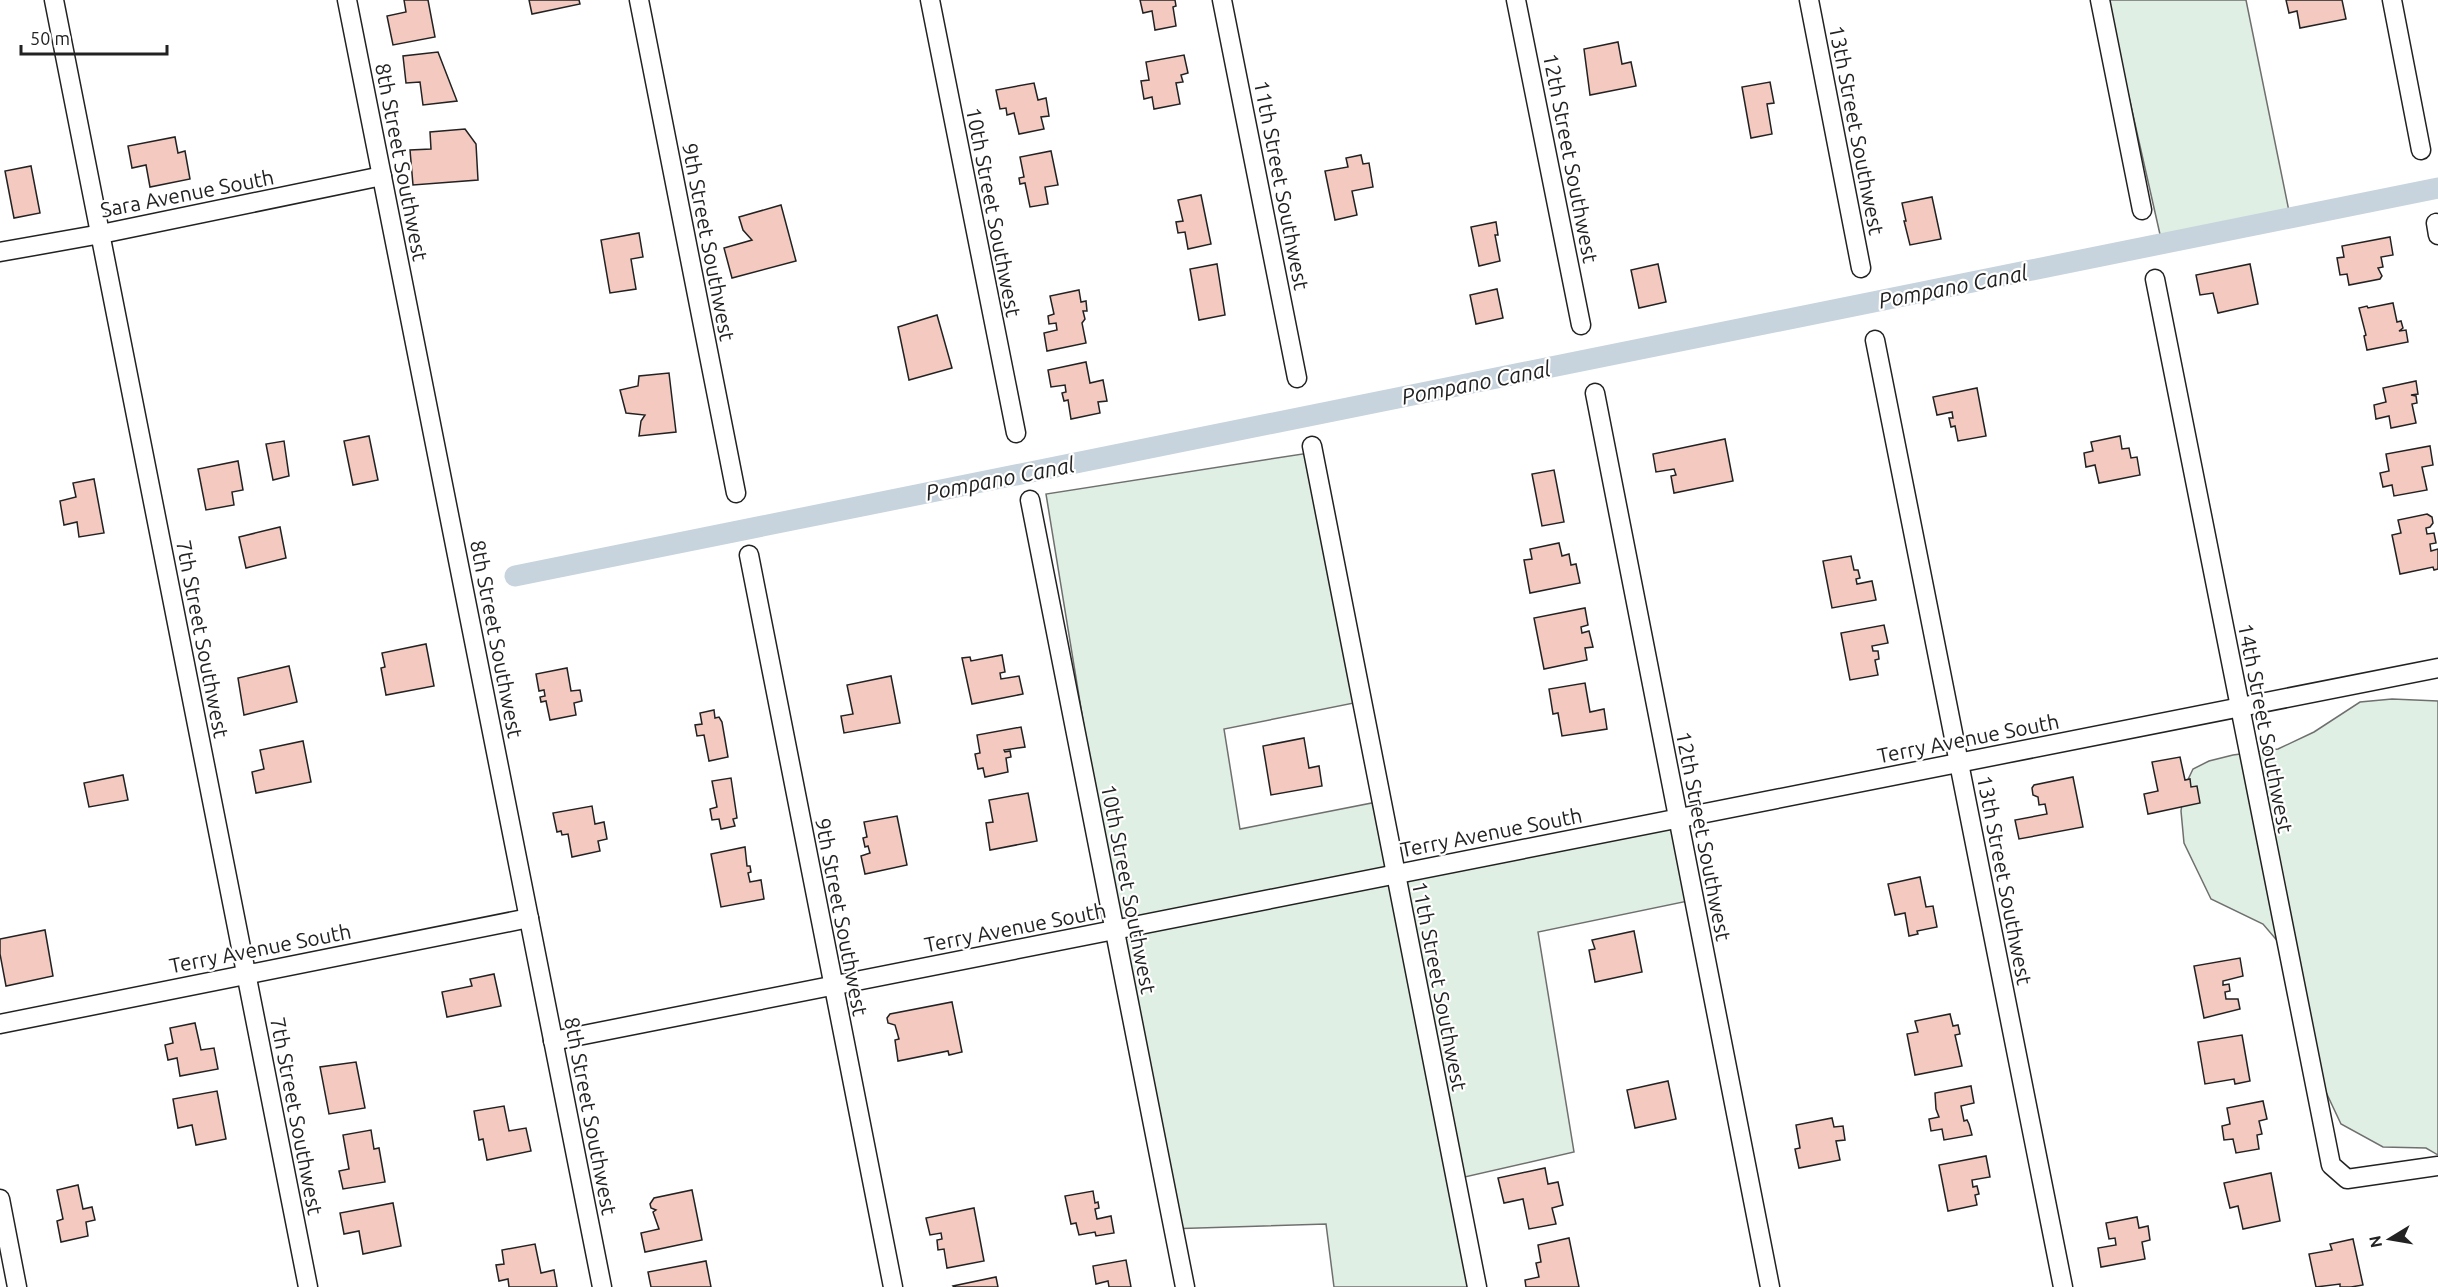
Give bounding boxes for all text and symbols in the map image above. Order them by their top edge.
scale bar [21,18,166,56]
street label: 13th Street Southwest [1825,23,1889,237]
text: 50 m [30,28,70,48]
street label: 12th Street Southwest [1539,51,1603,265]
street label: 8th Street Southwest [371,61,433,263]
street label: 11th Street Southwest [1250,78,1314,292]
street label: 10th Street Southwest [962,105,1026,319]
street label: 9th Street Southwest [678,141,740,343]
street label: Sara Avenue South [98,164,276,222]
water label: Pompano Canal [1876,259,2030,313]
water label: Pompano Canal [1399,355,1553,409]
water label: Pompano Canal [923,451,1077,505]
street label: 7th Street Southwest [172,538,234,740]
street label: 8th Street Southwest [466,538,528,740]
street label: 14th Street Southwest [2234,621,2298,835]
street label: Terry Avenue South [1875,709,2061,767]
street label: 12th Street Southwest [1672,729,1736,943]
street label: 13th Street Southwest [1973,773,2037,987]
street label: 10th Street Southwest [1097,782,1161,996]
street label: Terry Avenue South [1398,803,1584,861]
street label: 9th Street Southwest [811,816,873,1018]
street label: 11th Street Southwest [1408,879,1472,1093]
street label: Terry Avenue South [922,898,1108,956]
street label: Terry Avenue South [167,919,353,977]
street label: 7th Street Southwest [266,1015,328,1217]
street label: 8th Street Southwest [560,1015,622,1217]
north arrow [2360,1209,2420,1269]
text: N [2365,1234,2385,1249]

